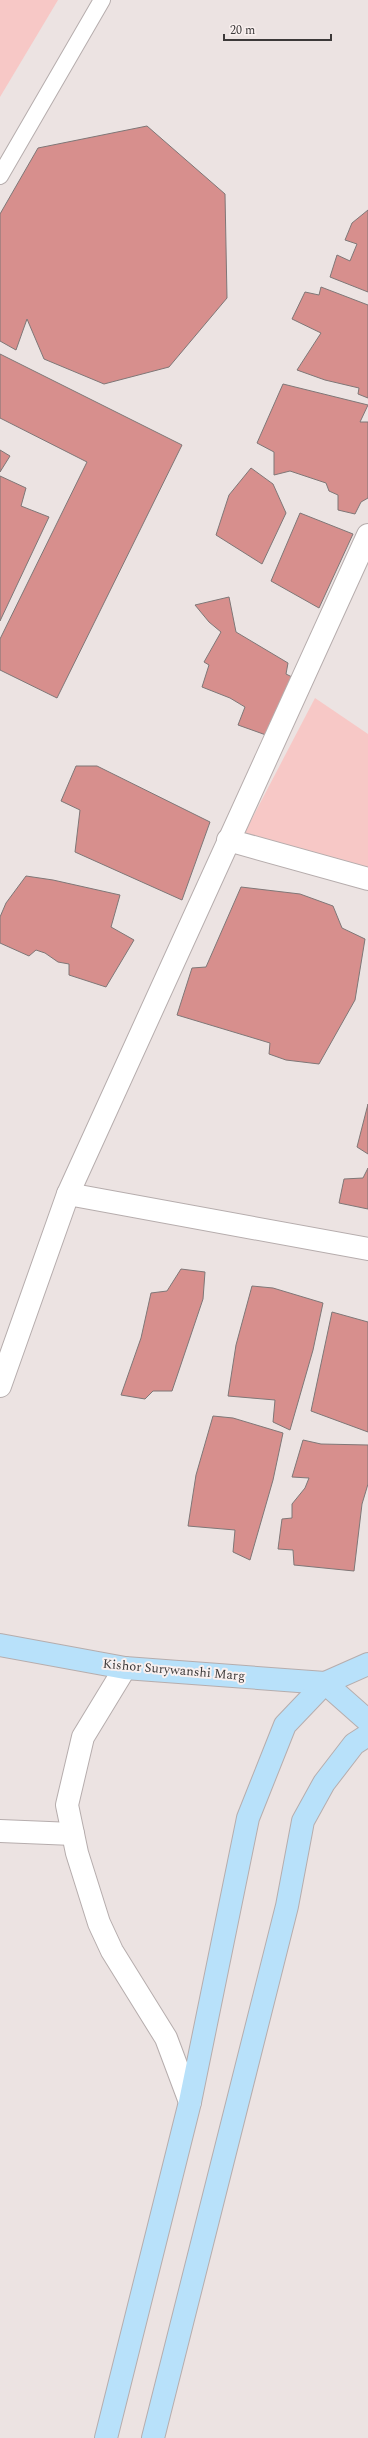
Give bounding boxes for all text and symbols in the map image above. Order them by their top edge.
scale bar [224,16,331,42]
text: 20 m [230,21,255,40]
street label: Kishor Surywanshi Marg [102,1654,246,1686]

